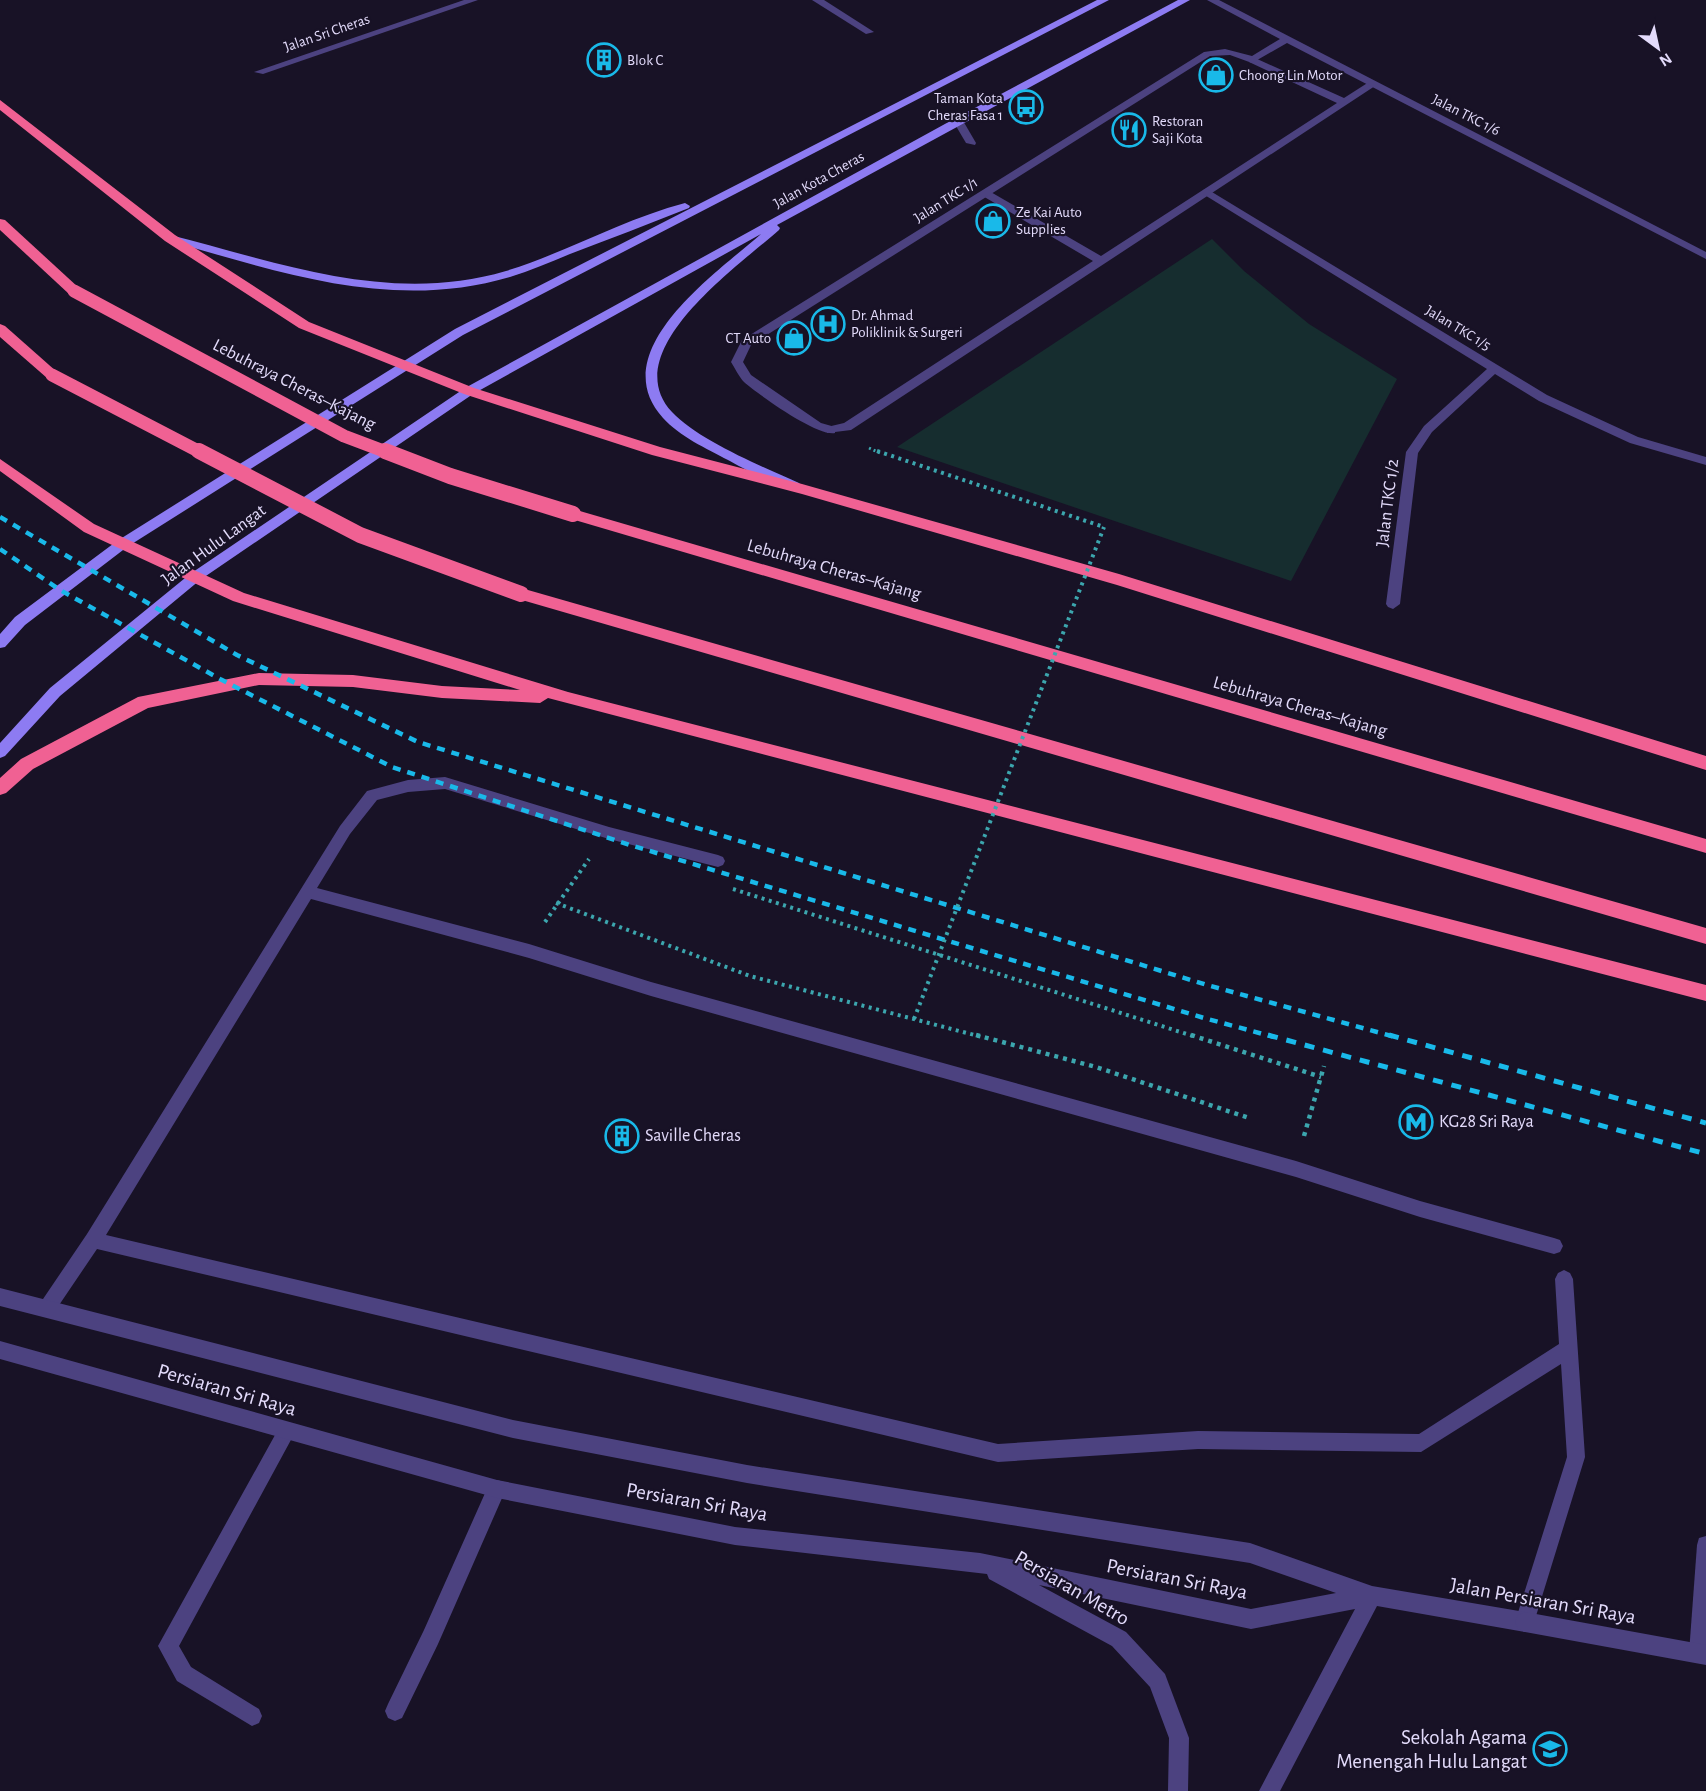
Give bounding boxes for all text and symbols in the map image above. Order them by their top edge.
street label: Jalan Sri Cheras [282,11,372,55]
north arrow [1628,18,1688,78]
building icon: Blok C [586,42,622,78]
text: N [1657,50,1675,69]
place label: Blok C [627,53,663,68]
shop icon: Choong Lin Motor [1198,57,1234,93]
place label: Choong Lin Motor [1239,68,1342,83]
bus stop icon: Taman Kota Cheras Fasa 1 [1008,89,1044,125]
place label: Taman Kota Cheras Fasa 1 [928,91,1003,123]
street label: Jalan TKC 1/6 [1430,92,1502,138]
restaurant icon: Restoran Saji Kota [1111,112,1147,148]
place label: Restoran Saji Kota [1152,114,1203,146]
street label: Jalan Kota Cheras [771,149,867,211]
street label: Jalan TKC 1/1 [911,175,981,225]
shop icon: Ze Kai Auto Supplies [975,203,1011,239]
place label: Ze Kai Auto Supplies [1016,205,1082,237]
street label: Jalan TKC 1/5 [1423,303,1493,353]
hospital icon: Dr. Ahmad Poliklinik & Surgeri [810,306,846,342]
place label: Dr. Ahmad Poliklinik & Surgeri [851,308,963,340]
shop icon: CT Auto [776,320,812,356]
place label: CT Auto [725,331,771,346]
street label: Lebuhraya Cheras–Kajang [210,336,379,434]
street label: Jalan TKC 1/2 [1374,458,1402,548]
street label: Jalan Hulu Langat [159,501,270,589]
street label: Lebuhraya Cheras–Kajang [745,537,923,604]
street label: Lebuhraya Cheras–Kajang [1211,674,1389,741]
metro station icon: KG28 Sri Raya [1398,1104,1434,1140]
place label: KG28 Sri Raya [1439,1113,1534,1131]
building icon: Saville Cheras [604,1118,640,1154]
place label: Saville Cheras [645,1127,741,1145]
street label: Persiaran Sri Raya [155,1360,299,1420]
street label: Persiaran Sri Raya [625,1479,770,1525]
street label: Persiaran Metro [1011,1547,1133,1629]
street label: Persiaran Sri Raya [1105,1555,1250,1603]
street label: Jalan Persiaran Sri Raya [1449,1574,1638,1628]
place label: Sekolah Agama Menengah Hulu Langat [1336,1727,1527,1772]
school or university icon: Sekolah Agama Menengah Hulu Langat [1532,1731,1568,1767]

